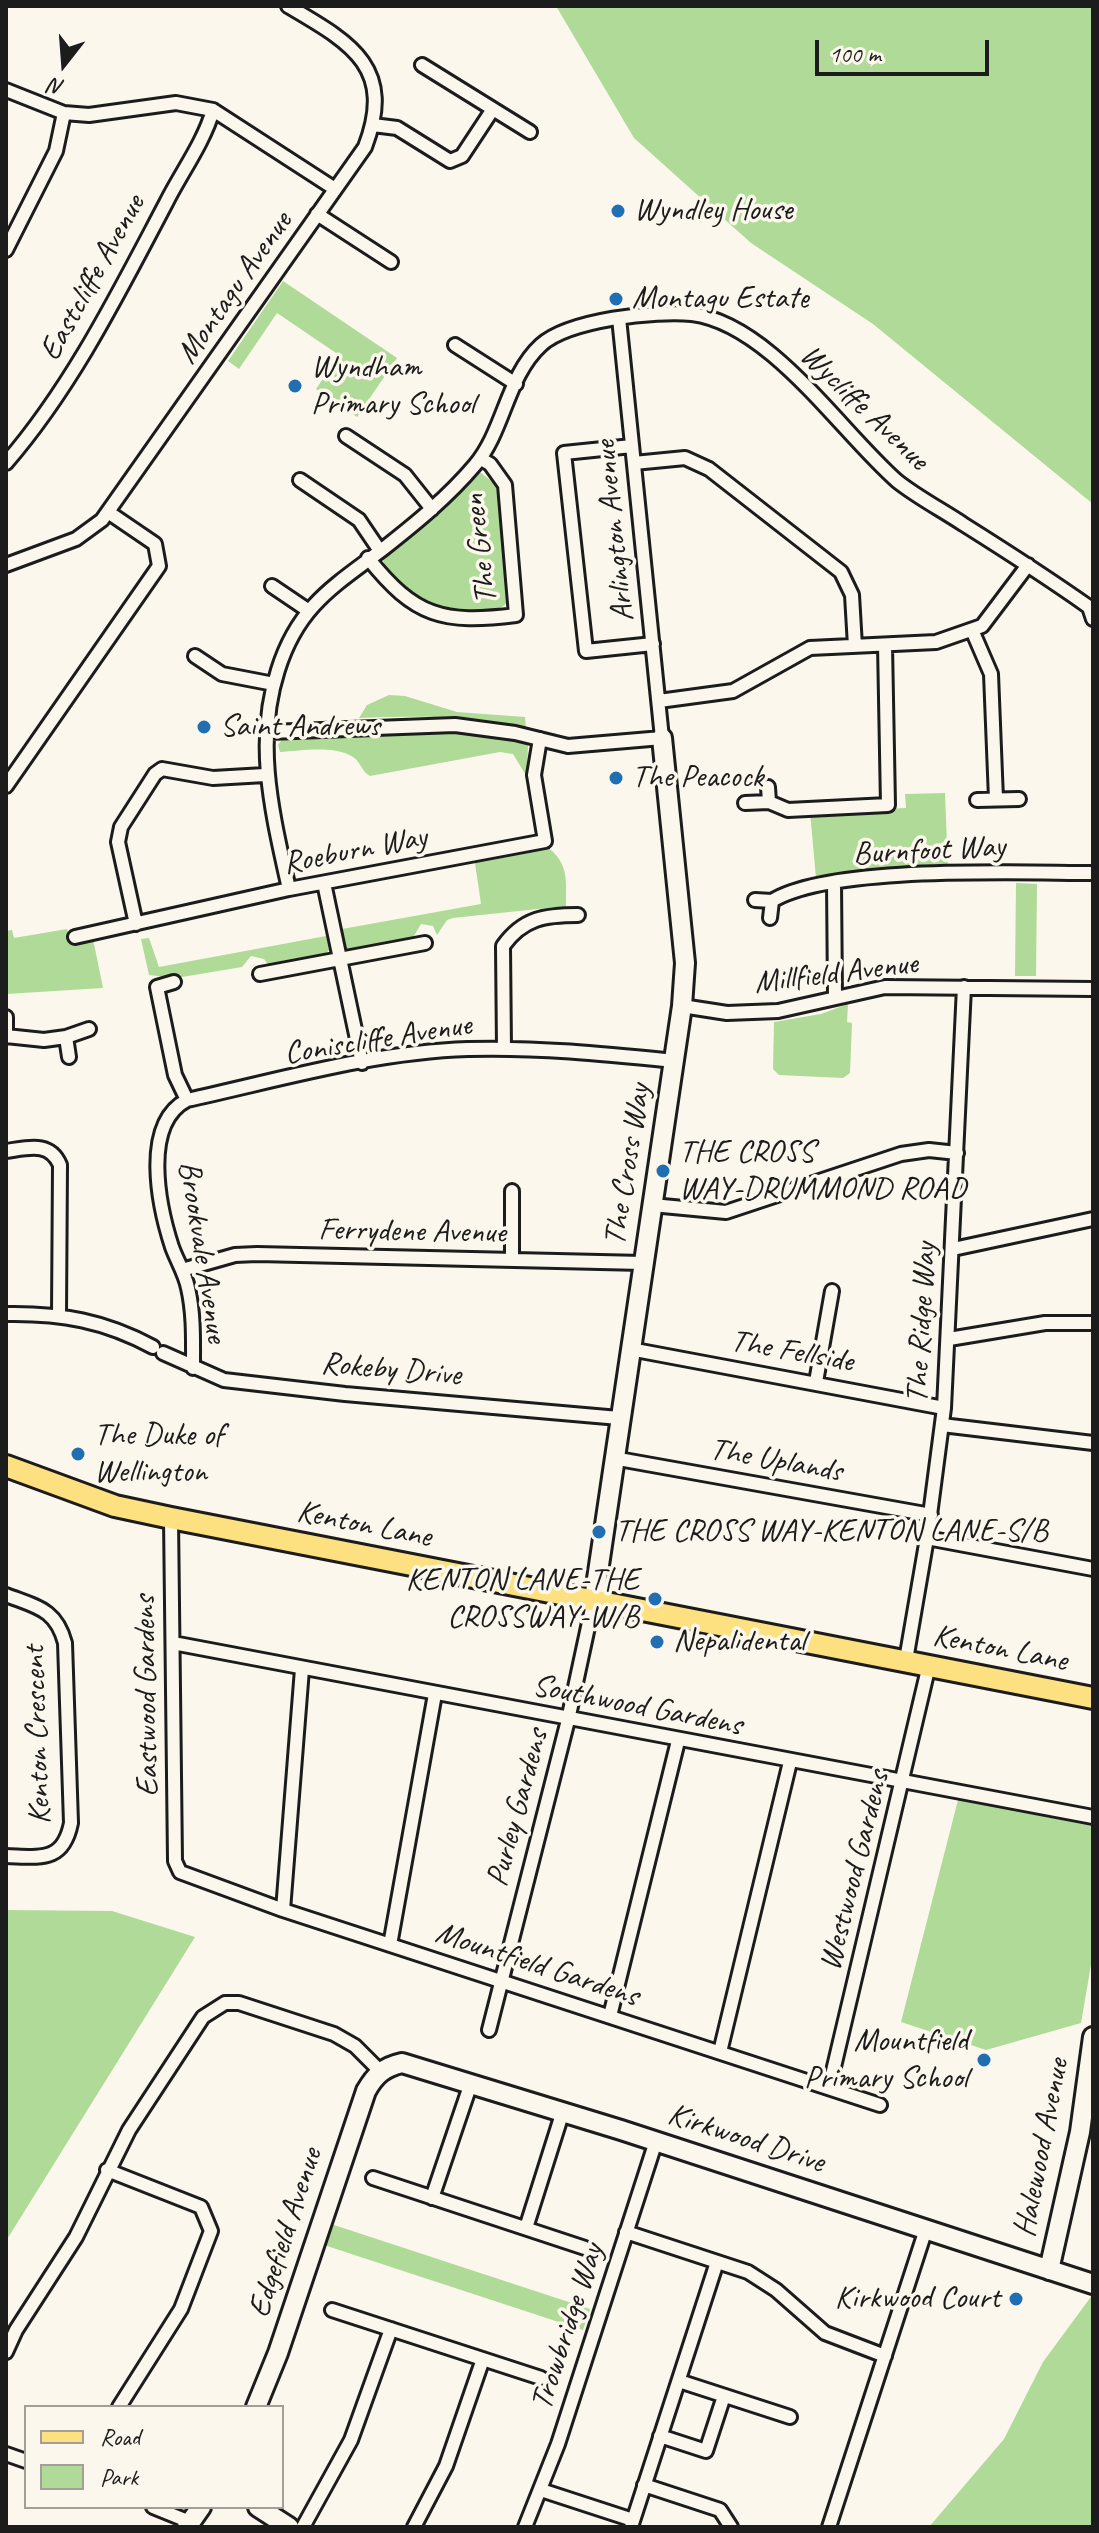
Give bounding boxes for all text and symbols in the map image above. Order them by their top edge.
north arrow [24,24,104,104]
scale bar [819,24,993,74]
text: 100 m [829,39,881,69]
text: N [46,72,68,102]
street label: Eastcliffe Avenue [32,188,154,368]
place label: Wyndley House [634,192,792,230]
marker: Wyndley House [609,202,627,220]
street label: Montagu Avenue [169,205,301,371]
place label: Montagu Estate [632,280,809,318]
marker: Montagu Estate [607,290,625,308]
street label: Wycliffe Avenue [791,337,937,479]
place label: Wyndham Primary School [311,349,475,424]
marker: Wyndham Primary School [286,377,304,395]
street label: Arlington Avenue [586,438,644,624]
street label: The Green [455,492,507,606]
place label: Saint Andrews [220,708,380,746]
marker: Saint Andrews [195,718,213,736]
place label: The Peacock [632,759,763,797]
marker: The Peacock [607,769,625,787]
street label: Roeburn Way [280,818,430,884]
street label: Burnfoot Way [852,828,1006,874]
street label: Millfield Avenue [752,945,920,1003]
street label: Coniscliffe Avenue [282,1006,474,1074]
street label: The Cross Way [596,1081,660,1249]
place label: THE CROSS WAY-DRUMMOND ROAD [679,1134,966,1209]
street label: Brookvale Avenue [169,1159,235,1345]
marker: THE CROSS WAY-DRUMMOND ROAD [654,1162,672,1180]
street label: Ferrydene Avenue [318,1211,506,1253]
street label: The Ridge Way [899,1242,945,1404]
street label: The Fellside [728,1322,856,1382]
street label: Rokeby Drive [319,1345,463,1395]
place label: The Duke of Wellington [94,1417,223,1492]
street label: The Uplands [707,1431,845,1491]
marker: The Duke of Wellington [69,1445,87,1463]
street label: Kenton Lane [294,1493,434,1557]
place label: THE CROSS WAY-KENTON LANE-S/B [615,1513,1048,1551]
marker: THE CROSS WAY-KENTON LANE-S/B [590,1523,608,1541]
place label: KENTON LANE-THE CROSSWAY-W/B [406,1562,639,1637]
marker: KENTON LANE-THE CROSSWAY-W/B [646,1590,664,1608]
street label: Eastwood Gardens [126,1595,168,1797]
street label: Kenton Lane [930,1617,1070,1681]
place label: Nepalidental [673,1623,805,1661]
marker: Nepalidental [648,1633,666,1651]
street label: Kenton Crescent [16,1645,60,1825]
street label: Southwood Gardens [529,1667,745,1745]
street label: Purley Gardens [479,1725,557,1891]
street label: Westwood Gardens [812,1767,898,1975]
street label: Mountfield Gardens [431,1914,643,2016]
place label: Mountfield Primary School [804,2023,968,2098]
marker: Mountfield Primary School [975,2051,993,2069]
street label: Halewood Avenue [1006,2056,1078,2240]
street label: Kirkwood Drive [663,2096,829,2182]
street label: Edgefield Avenue [241,2144,331,2322]
street label: Trowbridge Way [523,2239,613,2415]
place label: Kirkwood Court [835,2280,1000,2318]
marker: Kirkwood Court [1007,2290,1025,2308]
legend [24,2405,284,2509]
text: Road [100,2422,140,2452]
text: Park [100,2462,138,2492]

